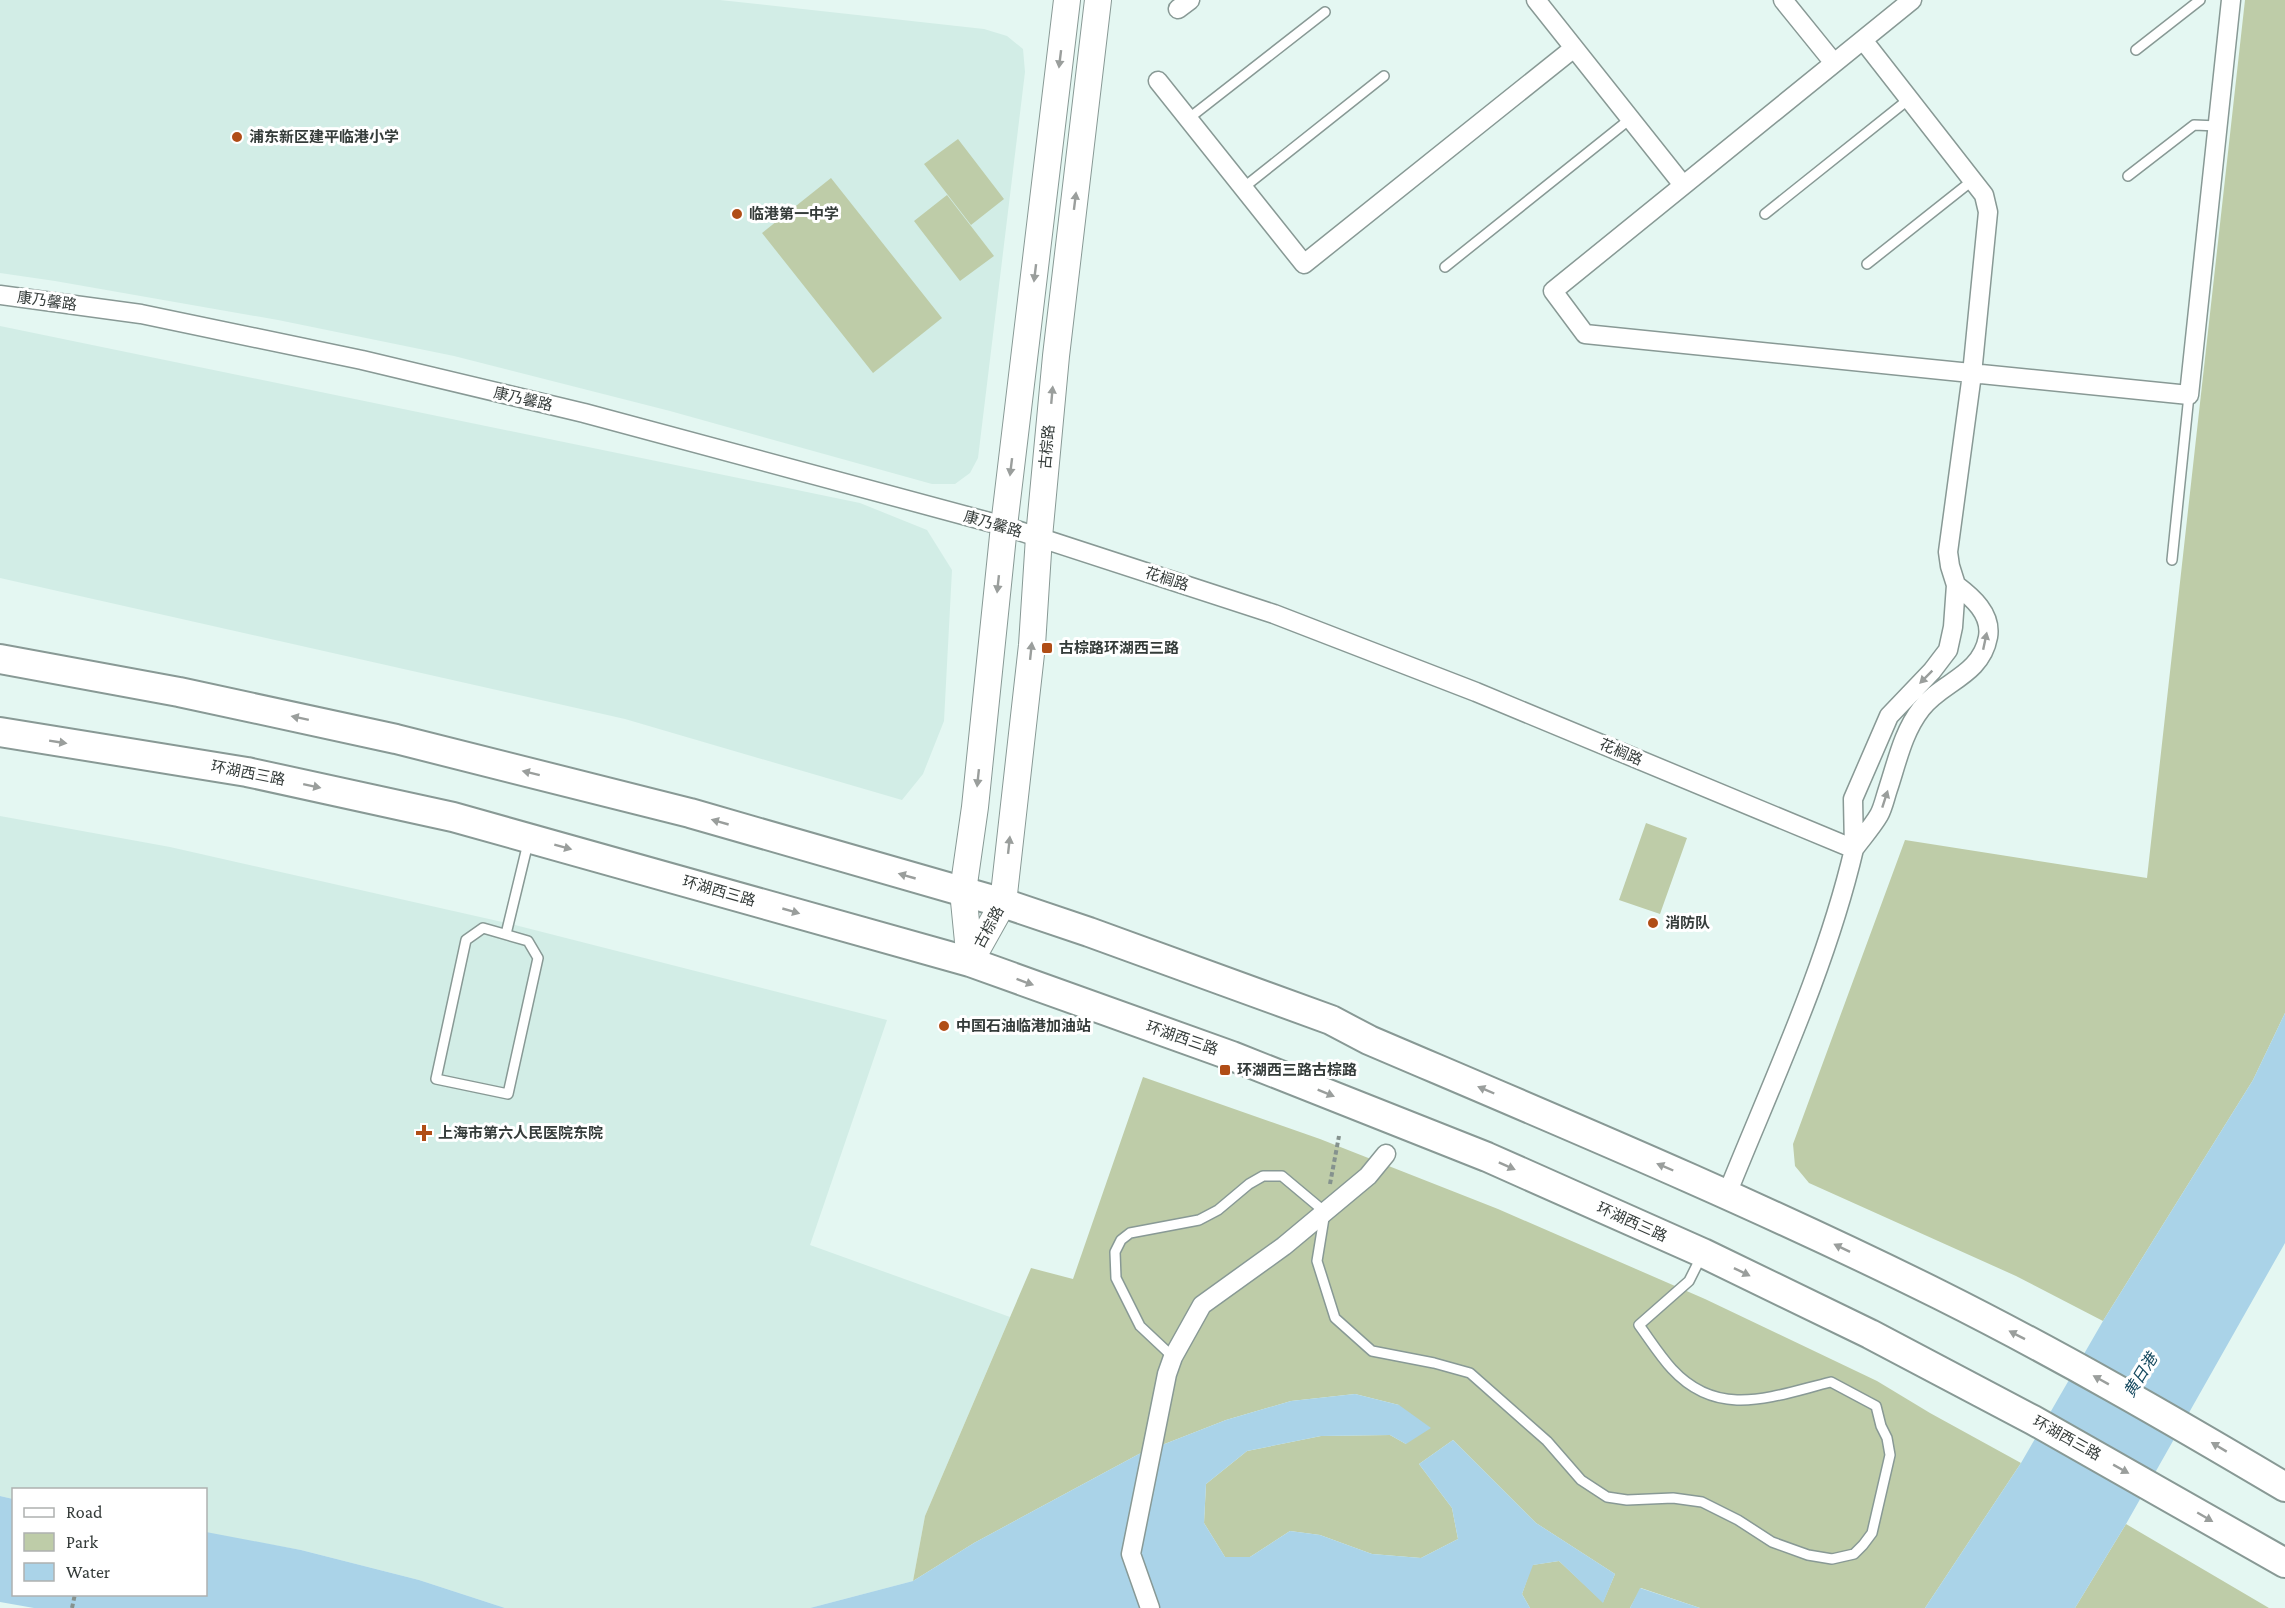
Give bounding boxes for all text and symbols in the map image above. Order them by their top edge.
one-way arrow [1056,49,1065,68]
place label: 浦东新区建平临港小学 [249,128,399,145]
marker: 浦东新区建平临港小学 [230,130,244,144]
one-way arrow [1070,192,1079,211]
place label: 临港第一中学 [749,205,839,222]
marker: 临港第一中学 [730,207,744,221]
one-way arrow [1030,264,1039,283]
street label: 康乃馨路 [16,289,78,313]
street label: 康乃馨路 [492,384,554,414]
one-way arrow [1047,385,1057,404]
street label: 古棕路 [1036,424,1057,470]
one-way arrow [1007,457,1016,476]
street label: 康乃馨路 [962,508,1024,540]
street label: 花榈路 [1143,564,1191,594]
one-way arrow [993,575,1003,594]
one-way arrow [1981,631,1990,650]
place label: 古棕路环湖西三路 [1059,639,1179,656]
marker: 古棕路环湖西三路 [1040,641,1054,655]
one-way arrow [1027,642,1036,661]
one-way arrow [1919,669,1933,683]
one-way arrow [291,713,310,722]
street label: 花榈路 [1597,736,1645,768]
one-way arrow [48,737,67,746]
street label: 环湖西三路 [210,758,286,788]
one-way arrow [522,767,540,777]
one-way arrow [973,769,983,788]
one-way arrow [303,782,322,791]
one-way arrow [1880,790,1890,808]
one-way arrow [711,817,729,826]
one-way arrow [1005,835,1014,854]
one-way arrow [553,842,572,852]
one-way arrow [898,870,916,880]
street label: 环湖西三路 [681,873,757,909]
street label: 古棕路 [970,903,1007,951]
one-way arrow [782,907,800,916]
place label: 消防队 [1665,915,1710,931]
marker: 消防队 [1646,916,1660,930]
one-way arrow [1016,978,1034,988]
place label: 中国石油临港加油站 [956,1017,1091,1034]
street label: 环湖西三路 [1144,1018,1220,1058]
marker: 中国石油临港加油站 [937,1019,951,1033]
place label: 环湖西三路古棕路 [1237,1061,1357,1078]
marker: 环湖西三路古棕路 [1218,1063,1232,1077]
one-way arrow [1476,1085,1494,1095]
one-way arrow [1317,1089,1335,1098]
marker: 上海市第六人民医院东院 [415,1124,433,1142]
place label: 上海市第六人民医院东院 [438,1125,603,1141]
one-way arrow [1498,1162,1516,1171]
one-way arrow [1656,1162,1674,1171]
street label: 环湖西三路 [1594,1199,1670,1245]
one-way arrow [1833,1244,1851,1254]
one-way arrow [1734,1268,1751,1277]
one-way arrow [2008,1330,2025,1340]
water label: 黄日港 [2120,1349,2161,1400]
one-way arrow [2092,1375,2109,1385]
street label: 环湖西三路 [2030,1413,2104,1463]
one-way arrow [2211,1442,2227,1453]
one-way arrow [2113,1464,2130,1474]
legend [12,1488,207,1596]
text: Road [66,1502,103,1522]
one-way arrow [2197,1511,2213,1522]
text: Park [66,1532,98,1552]
text: Water [66,1562,111,1582]

